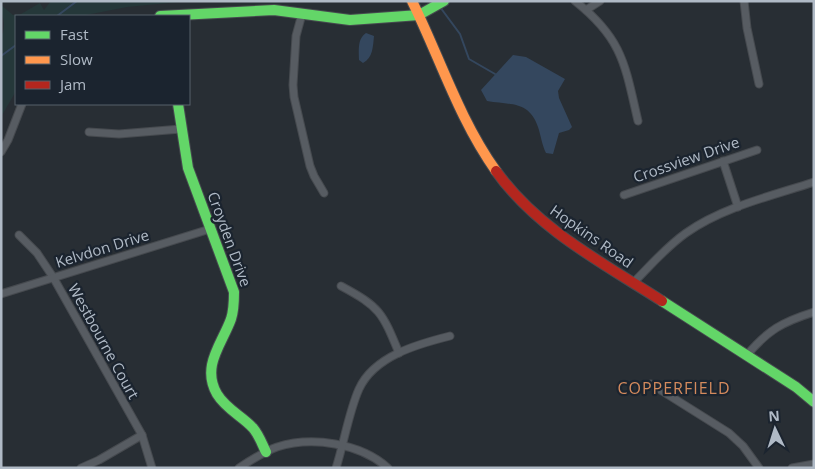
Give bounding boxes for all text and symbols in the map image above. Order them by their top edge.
legend [15,15,190,105]
text: Fast [60,24,89,44]
text: Slow [60,49,93,69]
text: Jam [58,74,86,94]
street label: Crossview Drive [630,132,742,186]
street label: Croyden Drive [204,189,256,289]
street label: Hopkins Road [547,200,637,272]
street label: Kelvdon Drive [53,224,151,272]
street label: Westbourne Court [64,280,144,402]
district label: COPPERFIELD [617,377,731,399]
north arrow [750,404,800,454]
text: N [768,406,780,425]

